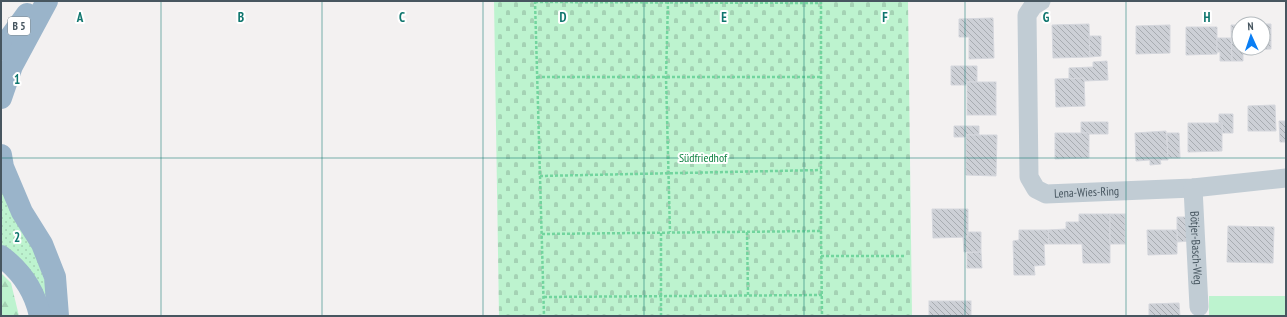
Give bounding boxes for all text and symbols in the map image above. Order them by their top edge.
text: A [76,9,84,26]
text: B [238,9,244,26]
text: C [399,9,405,26]
text: D [560,9,567,26]
text: E [721,9,727,26]
text: F [882,9,888,26]
text: G [1043,9,1050,26]
text: H [1204,9,1211,26]
north arrow [1231,16,1271,56]
road number: B 5 [8,17,30,35]
text: N [1247,19,1254,33]
text: 1 [14,71,20,88]
park label: Südfriedhof [679,150,728,165]
street label: Lena-Wies-Ring [1054,183,1119,201]
street label: Bötjer-Basch-Weg [1187,211,1206,285]
text: 2 [14,229,20,246]

